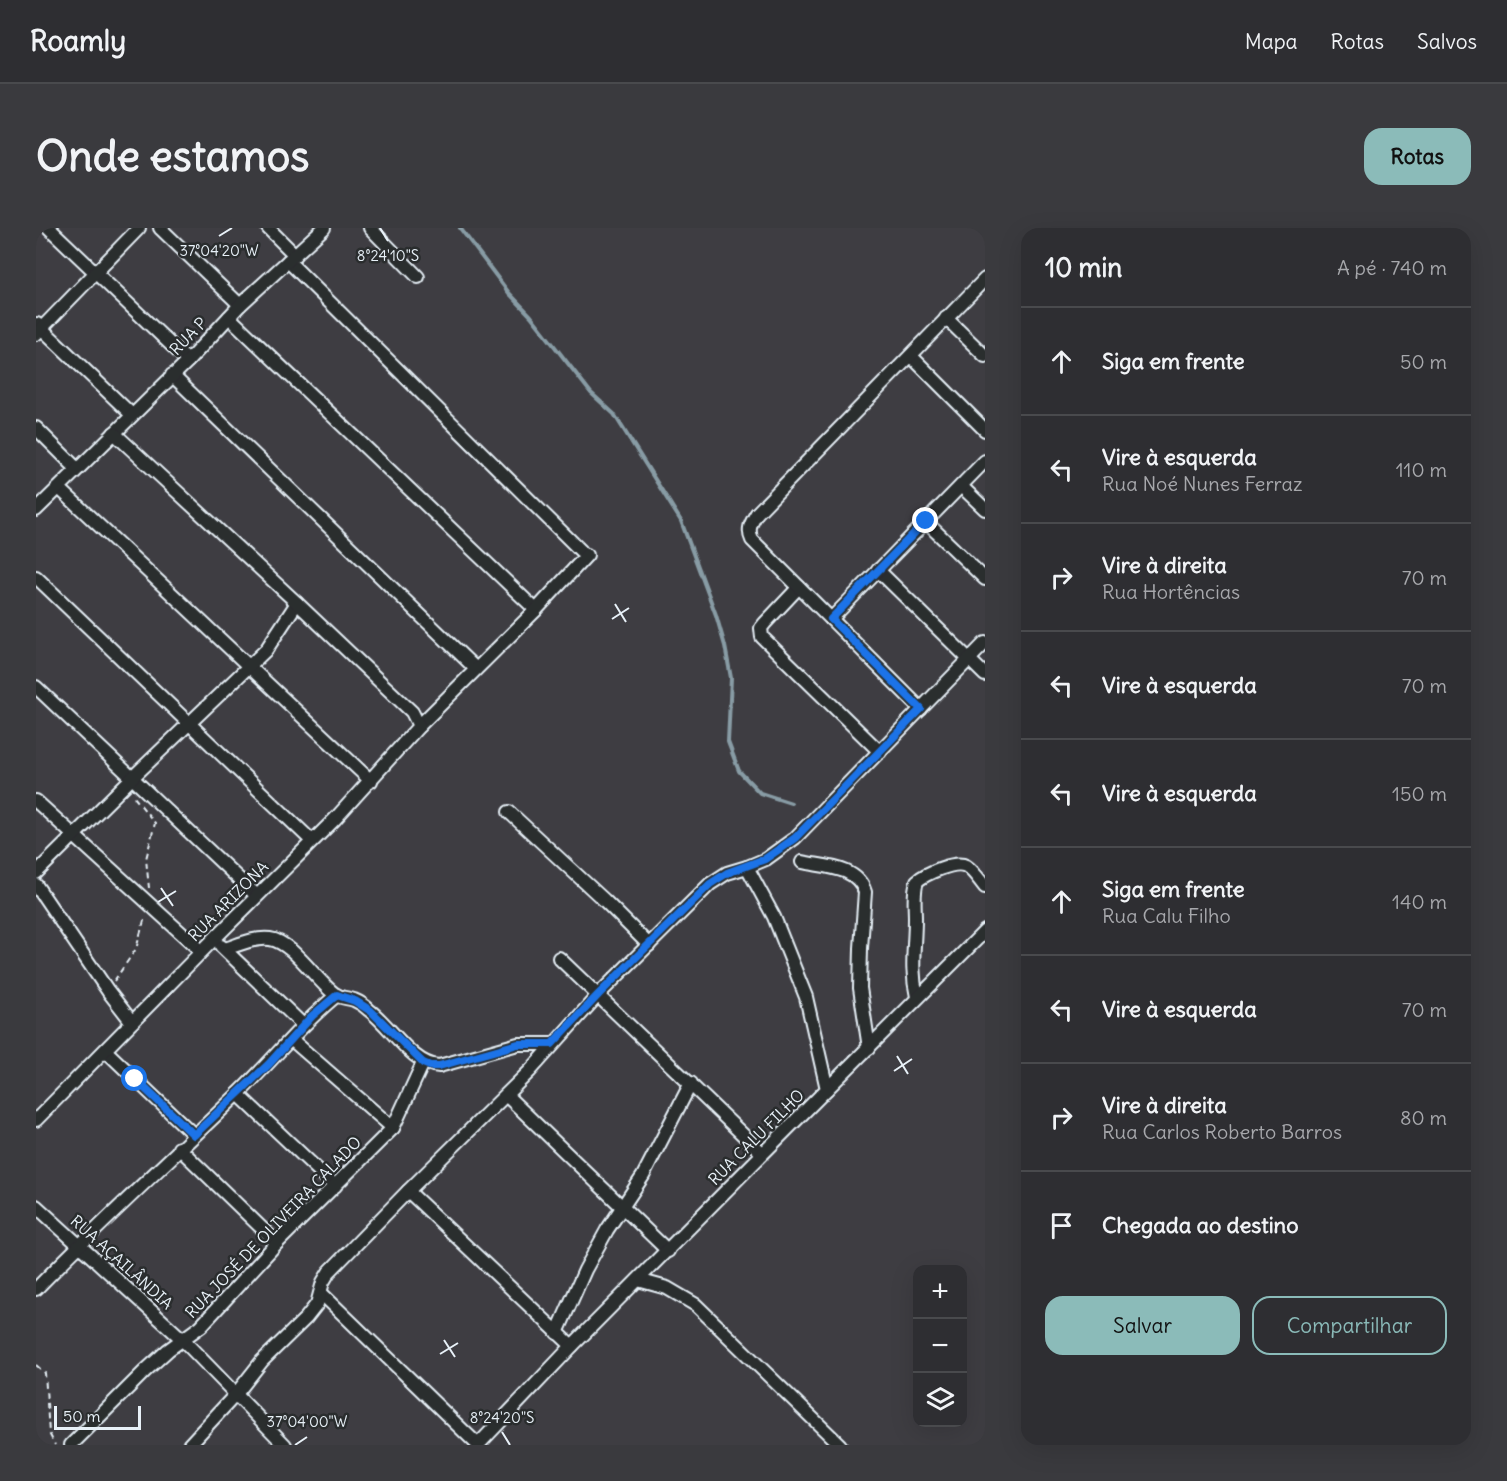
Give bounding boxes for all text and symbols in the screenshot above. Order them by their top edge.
text: Roamly [30,23,126,59]
text: Mapa [1245,28,1298,55]
text: Rotas [1331,28,1384,55]
text: Salvos [1417,28,1477,55]
button: Rotas [1364,128,1471,185]
text: Onde estamos [36,130,309,182]
text: 37°04'20"W [179,241,259,260]
text: 8°24'10"S [357,246,419,265]
text: 10 min [1045,251,1122,284]
text: A pé · 740 m [1337,255,1447,280]
street label: RUA P [165,313,211,359]
icon: ahead [1045,345,1078,378]
text: Siga em frente [1102,347,1245,375]
text: 50 m [1400,349,1447,374]
text: Vire à esquerda [1102,443,1257,471]
icon: left [1045,453,1078,486]
text: 110 m [1396,457,1447,482]
text: Rua Noé Nunes Ferraz [1102,471,1302,496]
route end [912,507,938,533]
text: Vire à direita [1102,551,1227,579]
icon: right [1045,561,1078,594]
text: 70 m [1402,565,1447,590]
text: Rua Hortências [1102,579,1240,604]
icon: left [1045,669,1078,702]
text: Vire à esquerda [1102,671,1257,699]
text: 70 m [1402,673,1447,698]
icon: left [1045,777,1078,810]
text: Vire à esquerda [1102,779,1257,807]
text: 150 m [1392,781,1447,806]
street label: RUA ARIZONA [184,857,272,945]
text: Siga em frente [1102,875,1245,903]
icon: ahead [1045,885,1078,918]
text: 140 m [1392,889,1447,914]
text: Rua Calu Filho [1102,903,1231,928]
icon: left [1045,993,1078,1026]
text: Vire à esquerda [1102,995,1257,1023]
text: 70 m [1402,997,1447,1022]
route start [121,1065,147,1091]
street label: RUA CALU FILHO [704,1085,808,1189]
text: Vire à direita [1102,1091,1227,1119]
icon: right [1045,1101,1078,1134]
text: 80 m [1400,1105,1447,1130]
text: Rua Carlos Roberto Barros [1102,1119,1342,1144]
street label: RUA JOSÉ DE OLIVEIRA CALADO [181,1132,365,1322]
icon: arrive [1045,1209,1078,1242]
street label: RUA AÇAILÂNDIA [67,1211,177,1313]
text: Chegada ao destino [1102,1211,1299,1239]
map controls [913,1265,967,1427]
button: + [913,1265,967,1319]
button: Salvar [1045,1296,1240,1355]
button: Compartilhar [1252,1296,1447,1355]
button: − [913,1319,967,1373]
button: layers [913,1373,967,1427]
scale bar [54,1403,141,1430]
text: 50 m [63,1406,101,1426]
text: 8°24'20"S [470,1408,534,1427]
text: 37°04'00"W [267,1412,348,1431]

